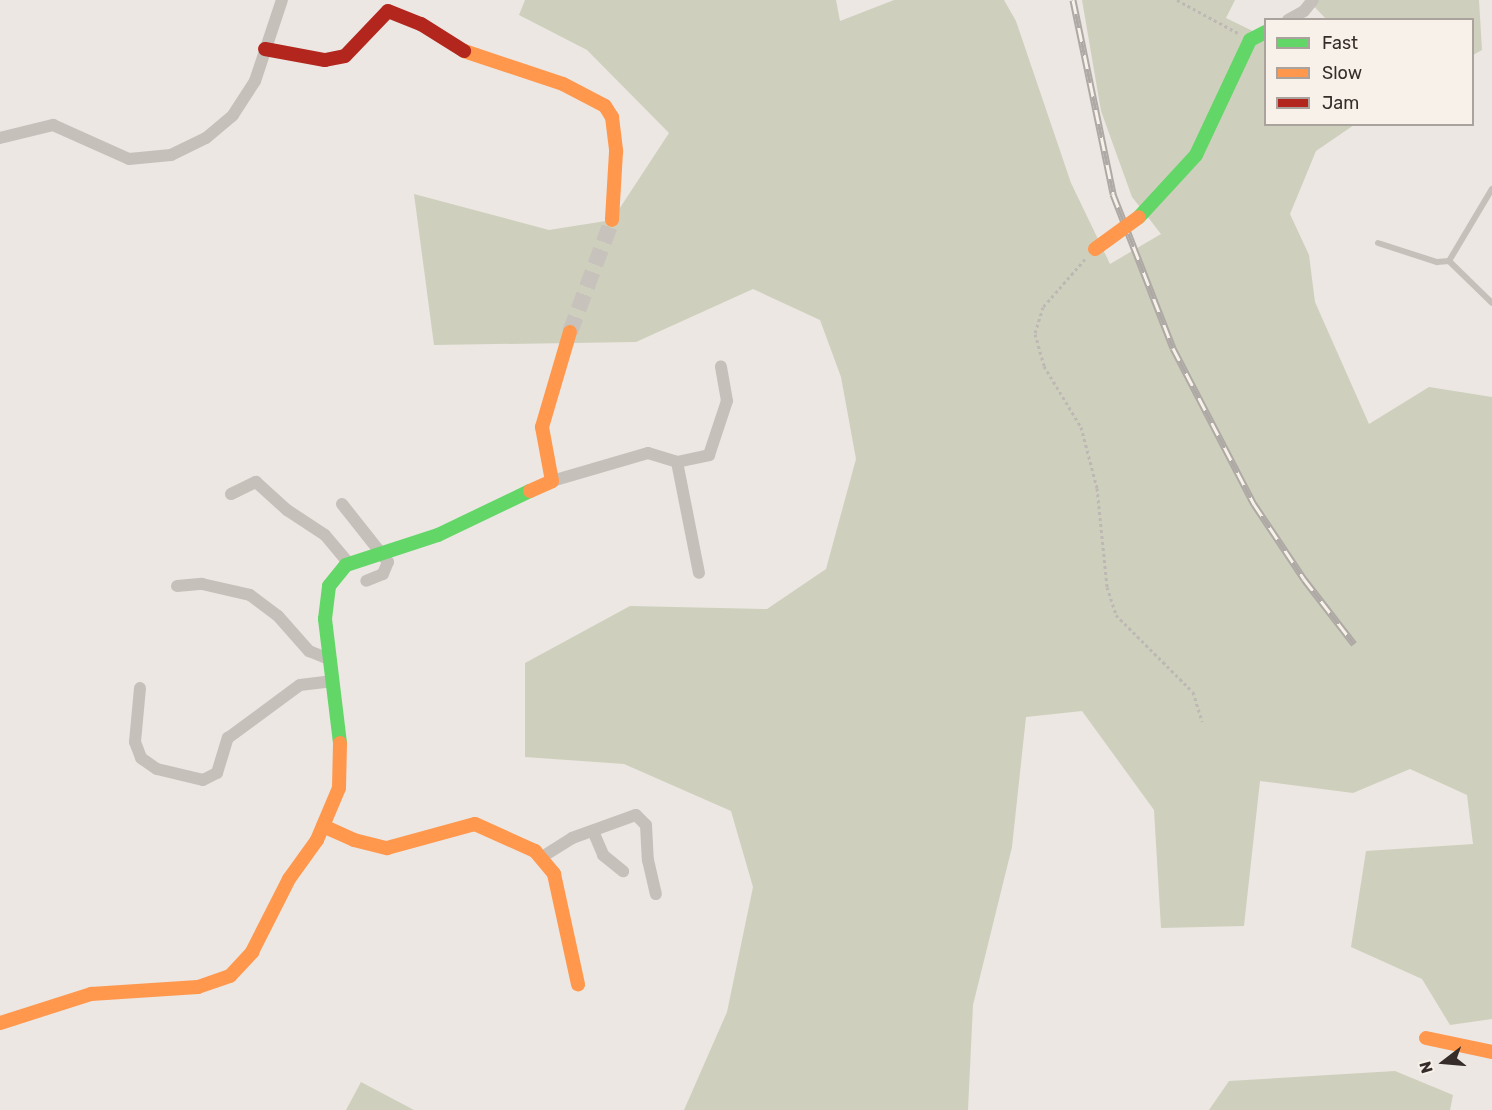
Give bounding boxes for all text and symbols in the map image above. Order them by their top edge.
legend [1264,18,1474,126]
text: Fast [1322,32,1358,54]
text: Slow [1322,62,1362,84]
text: Jam [1322,92,1359,114]
north arrow [1414,1032,1474,1092]
text: N [1415,1059,1437,1075]

